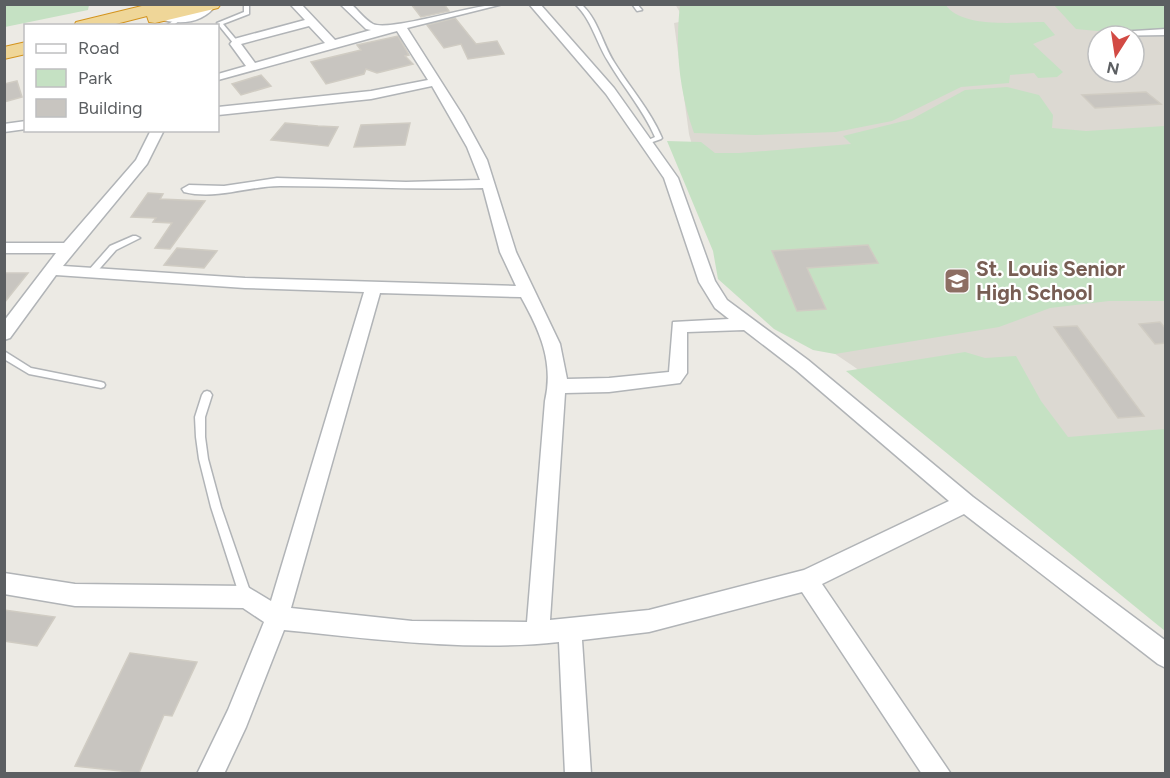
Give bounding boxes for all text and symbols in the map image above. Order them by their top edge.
legend [24,24,219,132]
north arrow [1086,24,1146,84]
text: Road [78,37,119,59]
text: N [1105,58,1121,79]
text: Park [78,67,113,89]
text: Building [78,97,143,119]
place label: St. Louis Senior High School [976,256,1125,305]
school or university icon: St. Louis Senior High School [942,266,972,296]

